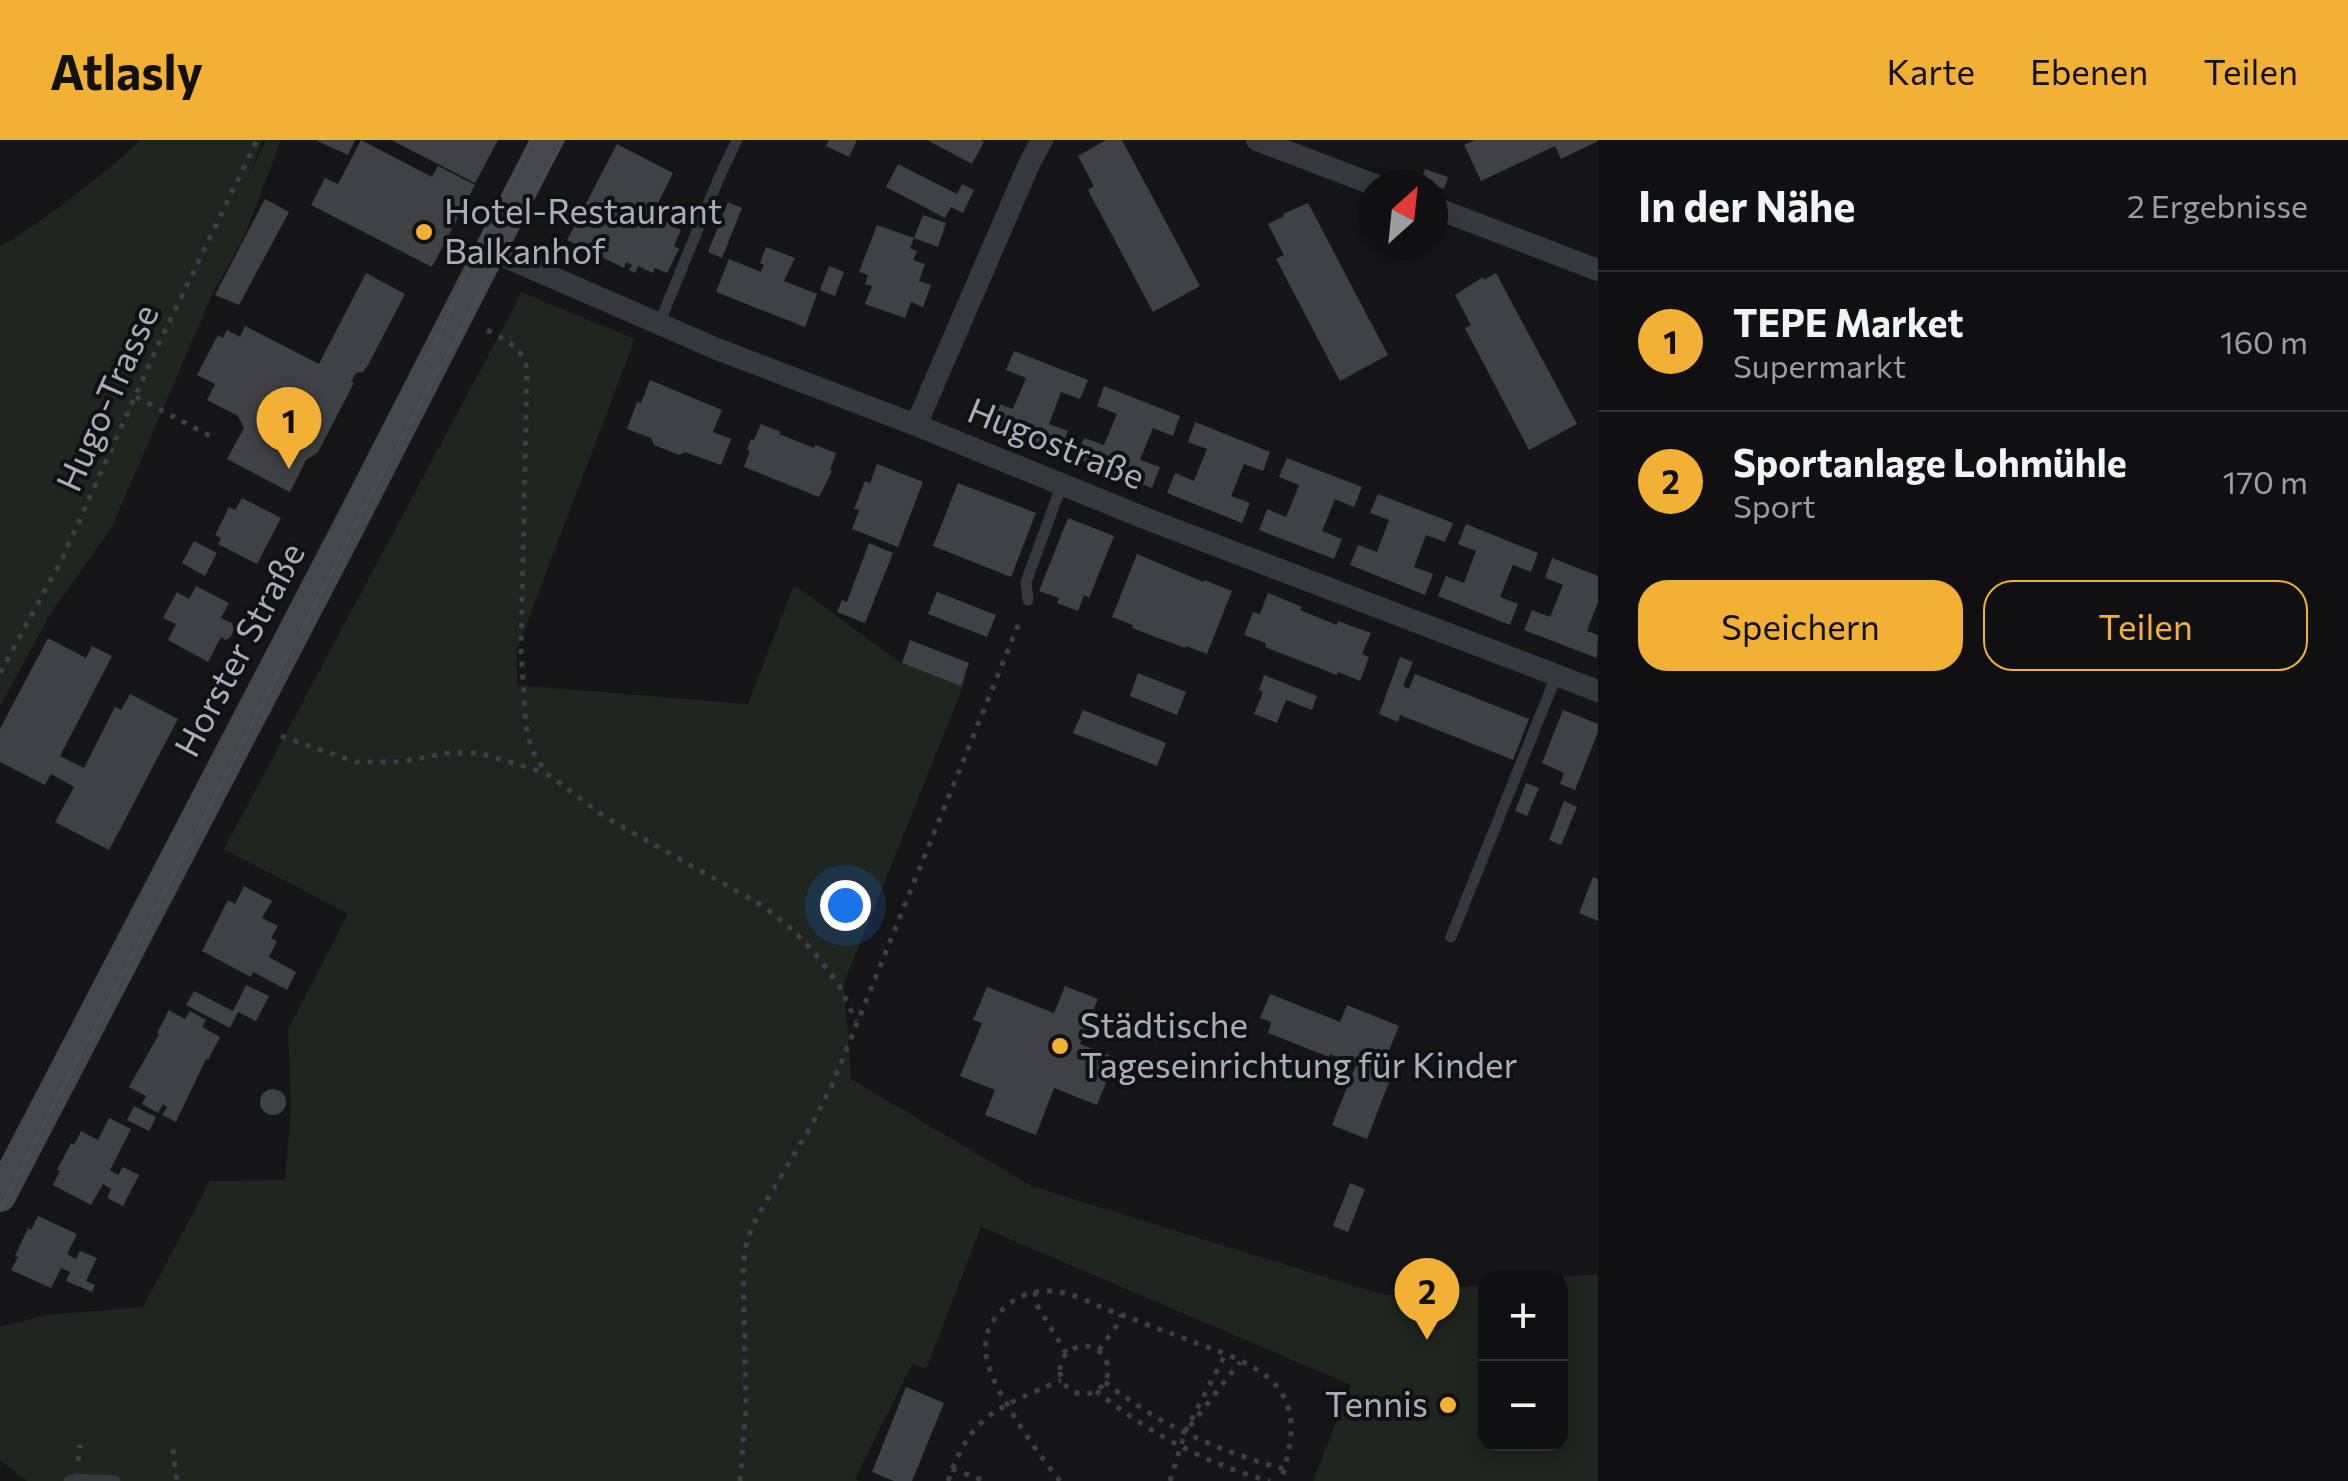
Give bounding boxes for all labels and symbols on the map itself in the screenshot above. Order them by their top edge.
north arrow [1358,170,1448,260]
place label: Hotel-Restaurant Balkanhof [444,188,722,271]
marker: Hotel-Restaurant Balkanhof [413,221,435,243]
street label: Hugo-Trasse [45,297,166,497]
pin: 1 [256,386,322,469]
street label: Hugostraße [962,387,1152,497]
street label: Horster Straße [163,535,312,763]
your location [820,880,871,931]
place label: Städtische Tageseinrichtung für Kinder [1080,1002,1517,1085]
marker: Städtische Tageseinrichtung für Kinder [1049,1035,1071,1057]
pin: 2 [1394,1258,1460,1340]
place label: Tennis [1325,1381,1428,1424]
marker: Tennis [1437,1394,1459,1416]

